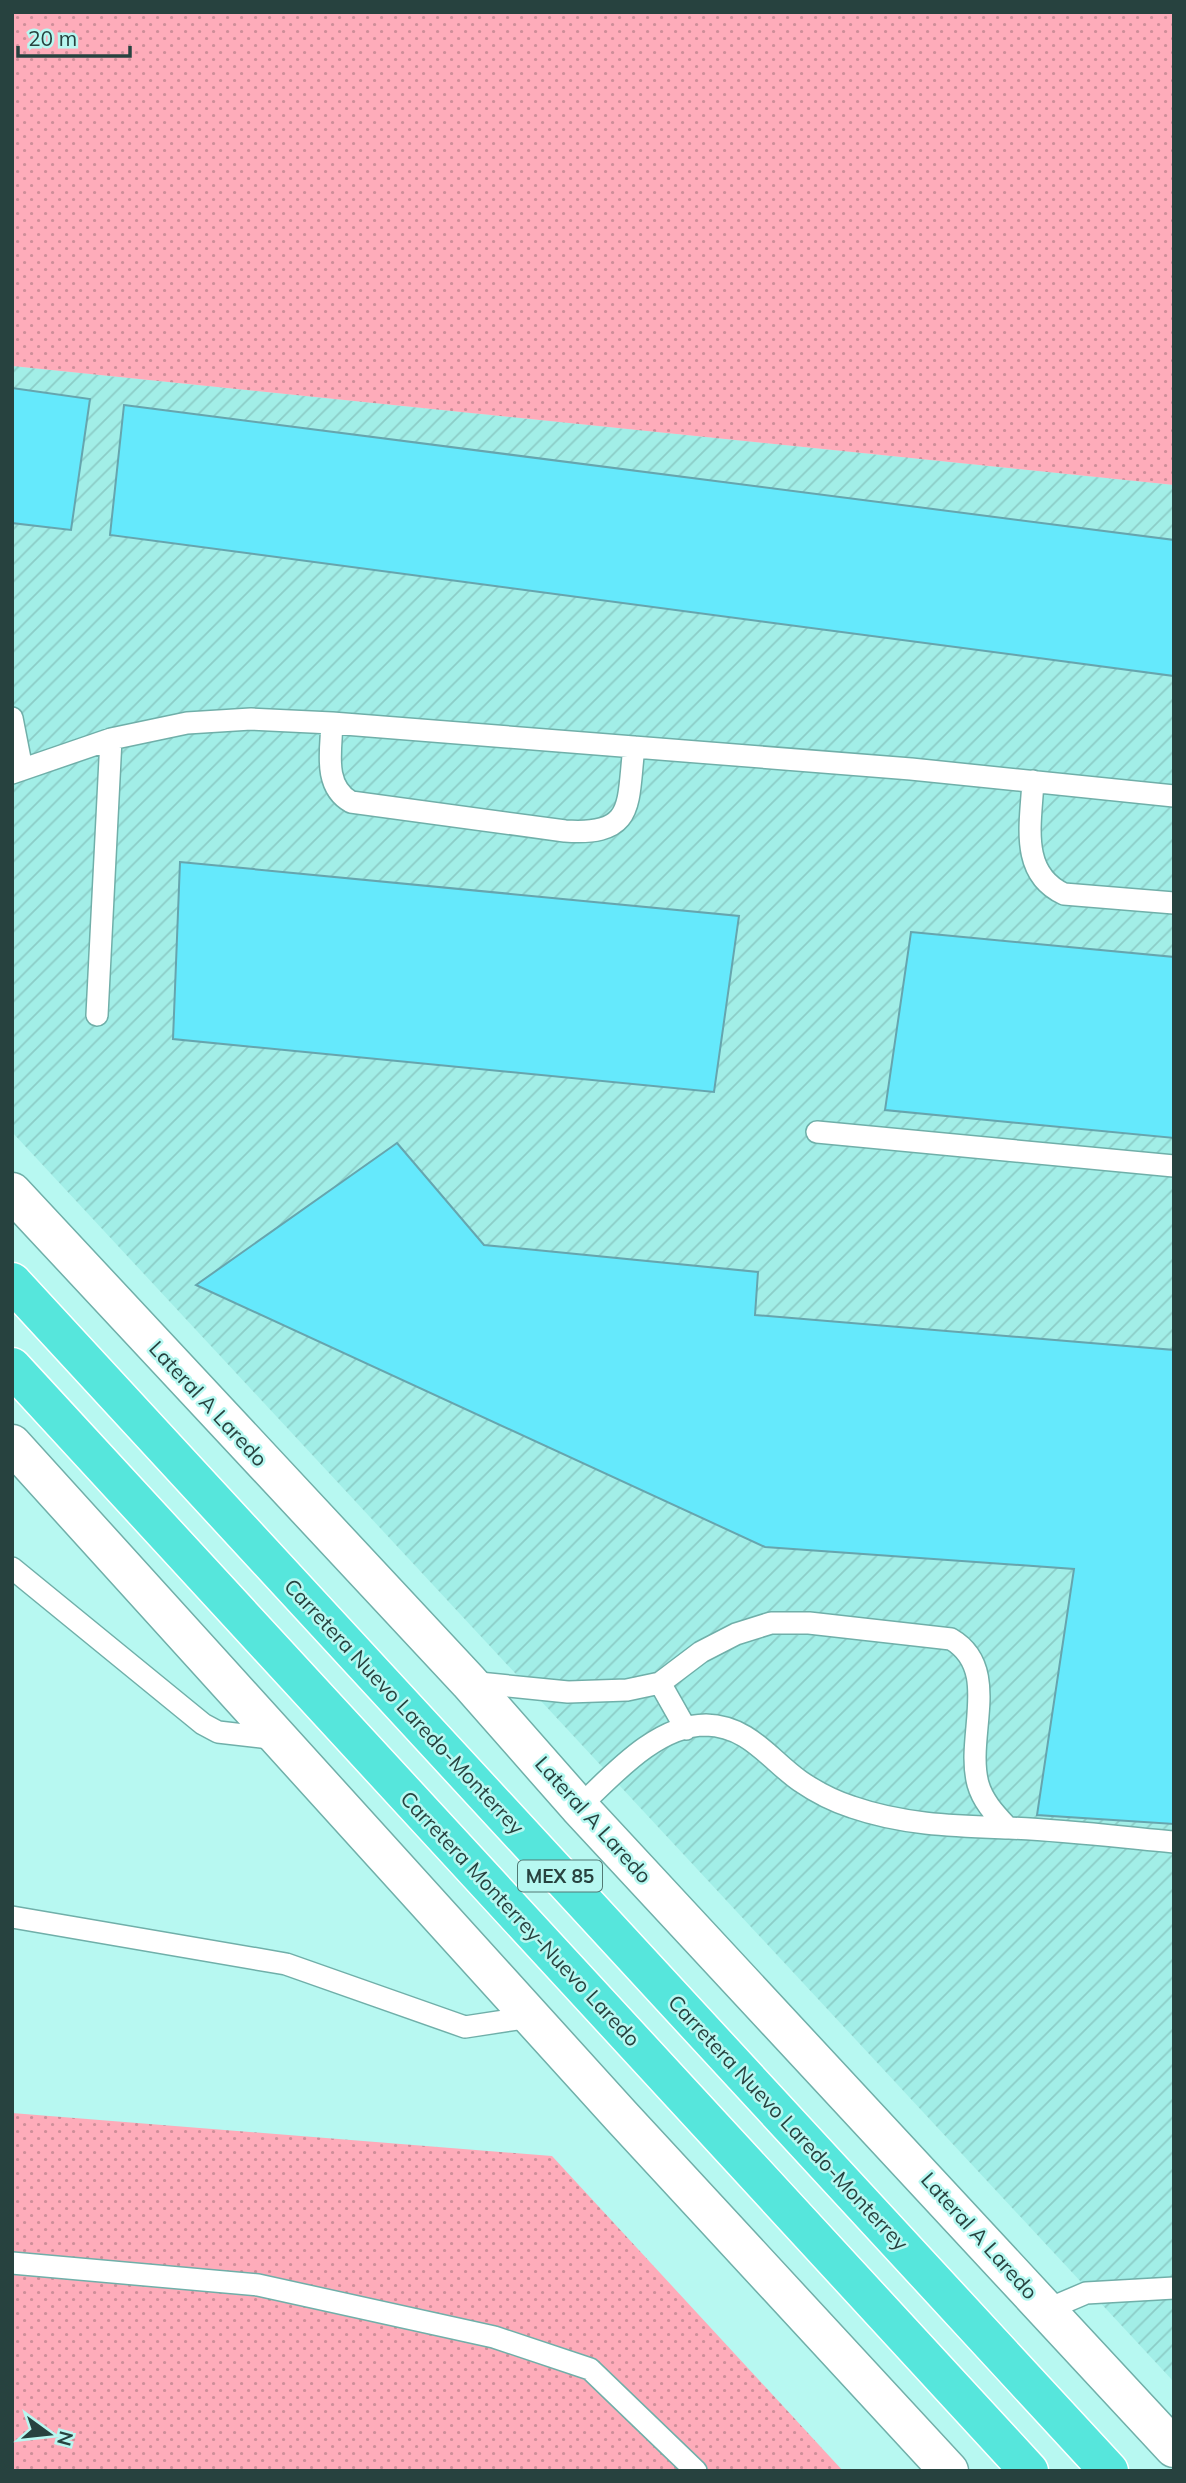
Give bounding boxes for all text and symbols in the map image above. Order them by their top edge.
scale bar [18,14,130,58]
text: 20 m [28,25,77,51]
street label: Lateral A Laredo [144,1335,273,1471]
street label: Carretera Nuevo Laredo-Monterrey [279,1573,530,1840]
street label: Lateral A Laredo [530,1751,658,1888]
street label: Carretera Monterrey-Nuevo Laredo [395,1785,646,2051]
road number: MEX 85 [518,1860,602,1892]
street label: Carretera Nuevo Laredo-Monterrey [663,1989,914,2256]
street label: Lateral A Laredo [916,2167,1044,2304]
north arrow [14,2399,84,2469]
text: N [52,2428,79,2448]

